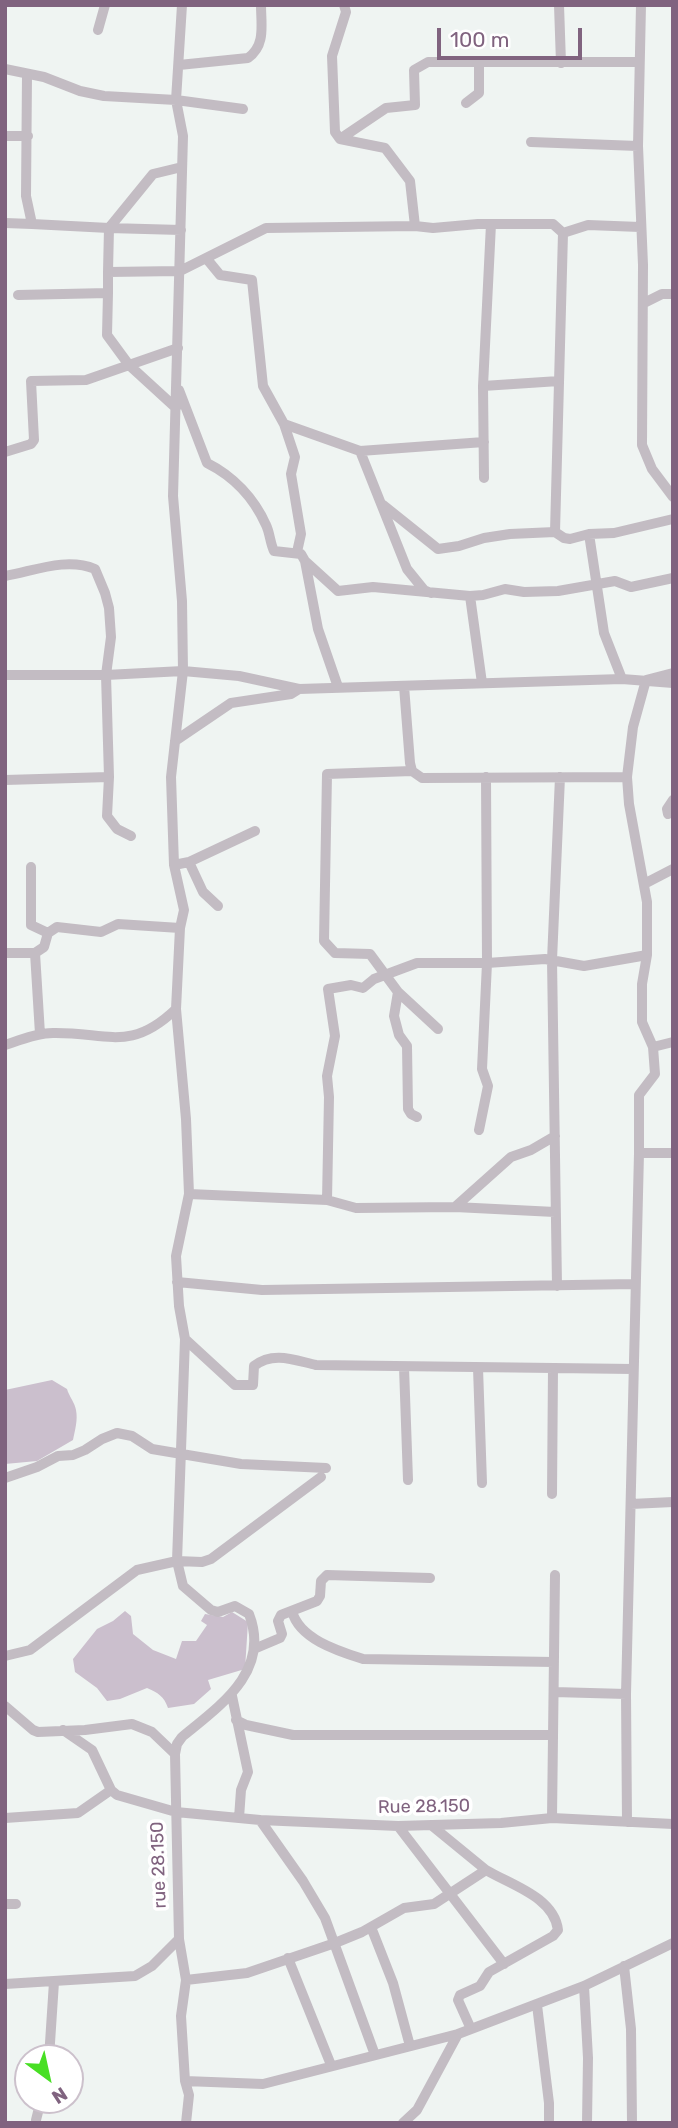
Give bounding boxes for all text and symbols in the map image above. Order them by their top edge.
scale bar [440,14,585,58]
text: 100 m [450,27,509,52]
street label: Rue 28.150 [378,1795,470,1819]
street label: rue 28.150 [147,1821,171,1909]
north arrow [14,2044,84,2114]
text: N [48,2082,72,2109]

